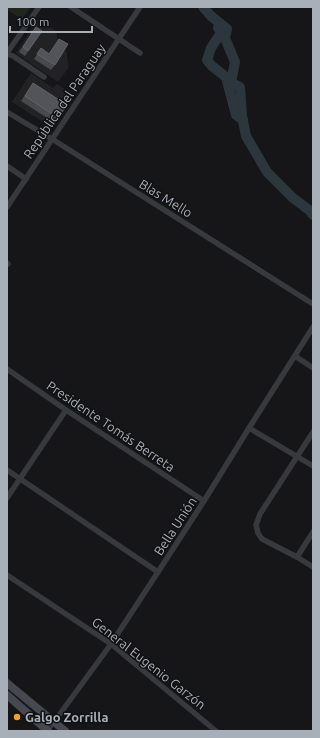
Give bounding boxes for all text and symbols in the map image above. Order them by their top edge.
scale bar [10,8,92,34]
text: 100 m [16,15,49,28]
street label: República del Paraguay [20,41,108,161]
street label: Blas Mello [137,176,195,220]
street label: Presidente Tomás Berreta [44,378,178,474]
street label: Bella Unión [151,494,199,558]
street label: General Eugenio Garzón [90,614,208,712]
place label: Galgo Zorrilla [25,710,108,724]
marker: Galgo Zorrilla [12,712,22,722]

